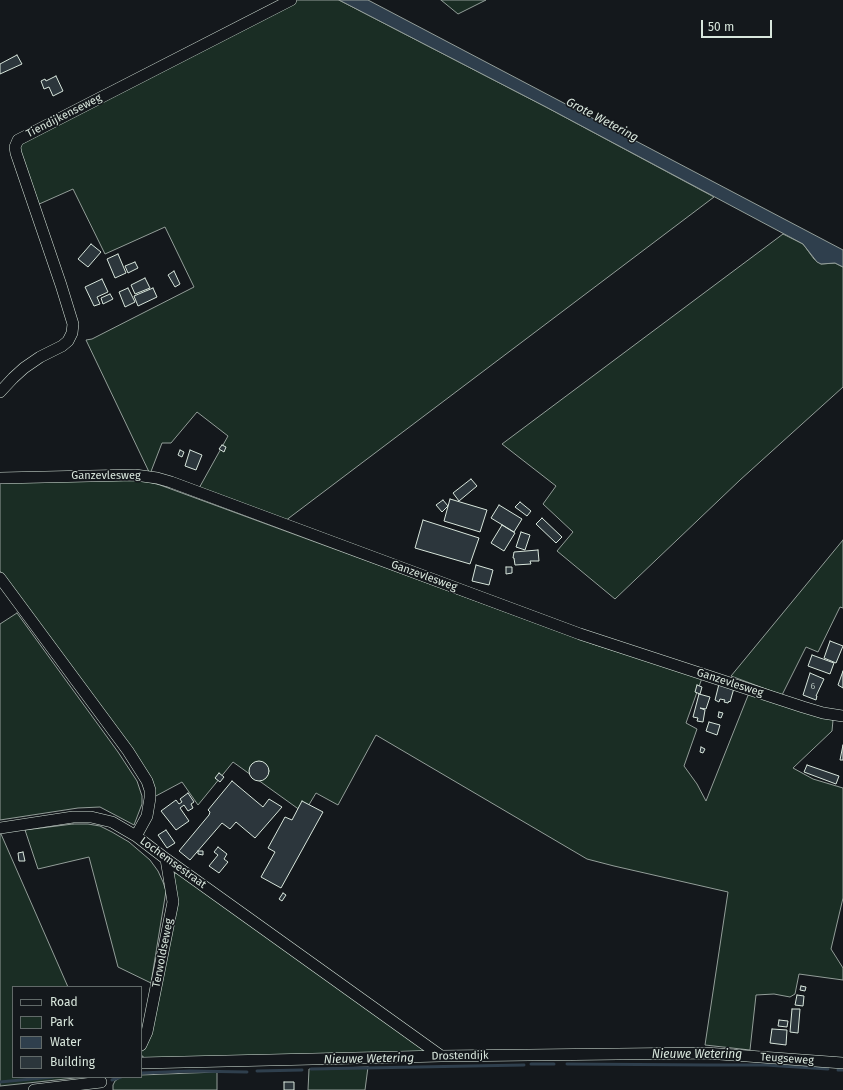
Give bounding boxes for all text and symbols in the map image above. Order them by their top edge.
scale bar [703,12,774,38]
text: 50 m [708,20,734,34]
street label: Tiendijkenseweg [24,91,104,141]
water label: Grote Wetering [563,95,641,145]
street label: Ganzevlesweg [71,469,141,483]
street label: Ganzevlesweg [389,558,459,594]
street label: Ganzevlesweg [695,666,765,700]
house number: 6 [811,681,815,691]
street label: Lochemsestraat [137,835,209,891]
street label: Terwoldseweg [150,917,176,989]
legend [12,986,142,1078]
text: Road [50,995,78,1009]
text: Park [50,1015,74,1029]
text: Water [50,1035,81,1049]
water label: Nieuwe Wetering [652,1048,742,1062]
street label: Drostendijk [431,1049,489,1063]
water label: Nieuwe Wetering [324,1051,414,1067]
street label: Teugseweg [760,1051,814,1067]
text: Building [50,1055,95,1069]

